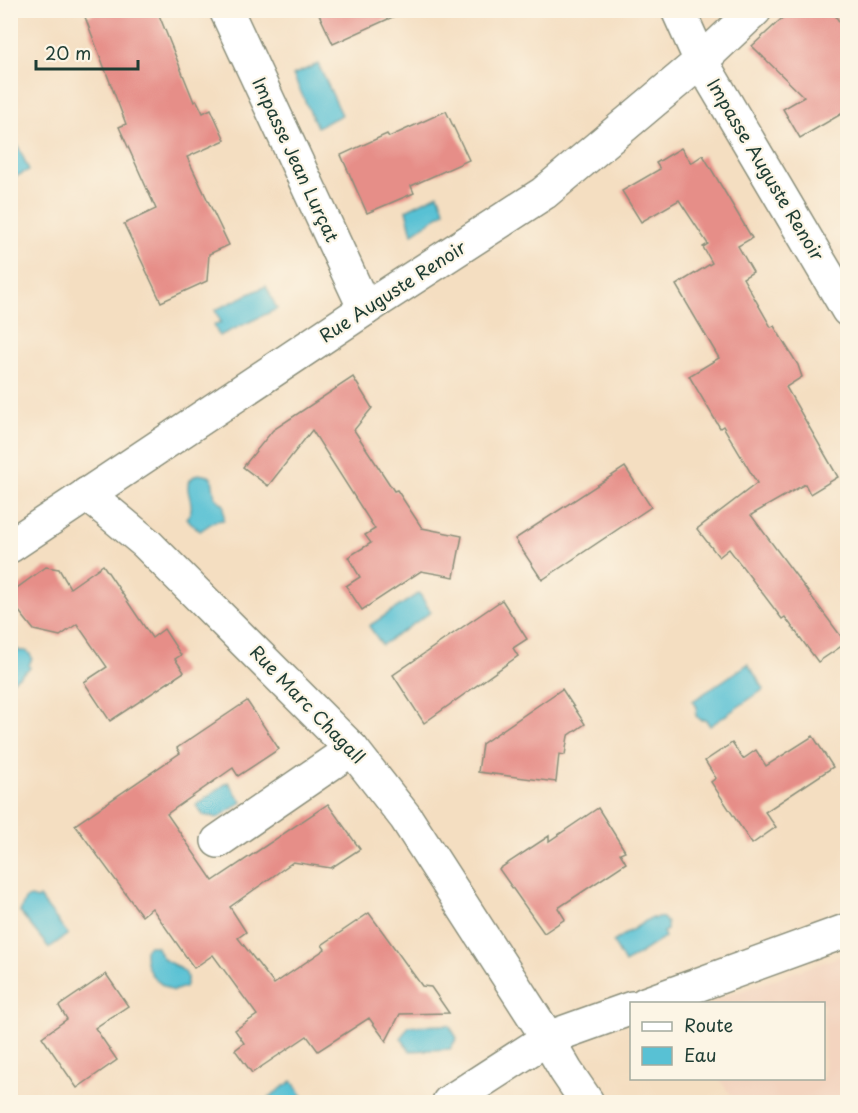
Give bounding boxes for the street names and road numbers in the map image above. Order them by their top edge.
street label: Impasse Jean Lurçat [246,73,347,246]
street label: Impasse Auguste Renoir [701,73,832,266]
street label: Rue Auguste Renoir [314,233,471,348]
street label: Rue Marc Chagall [244,639,372,769]

